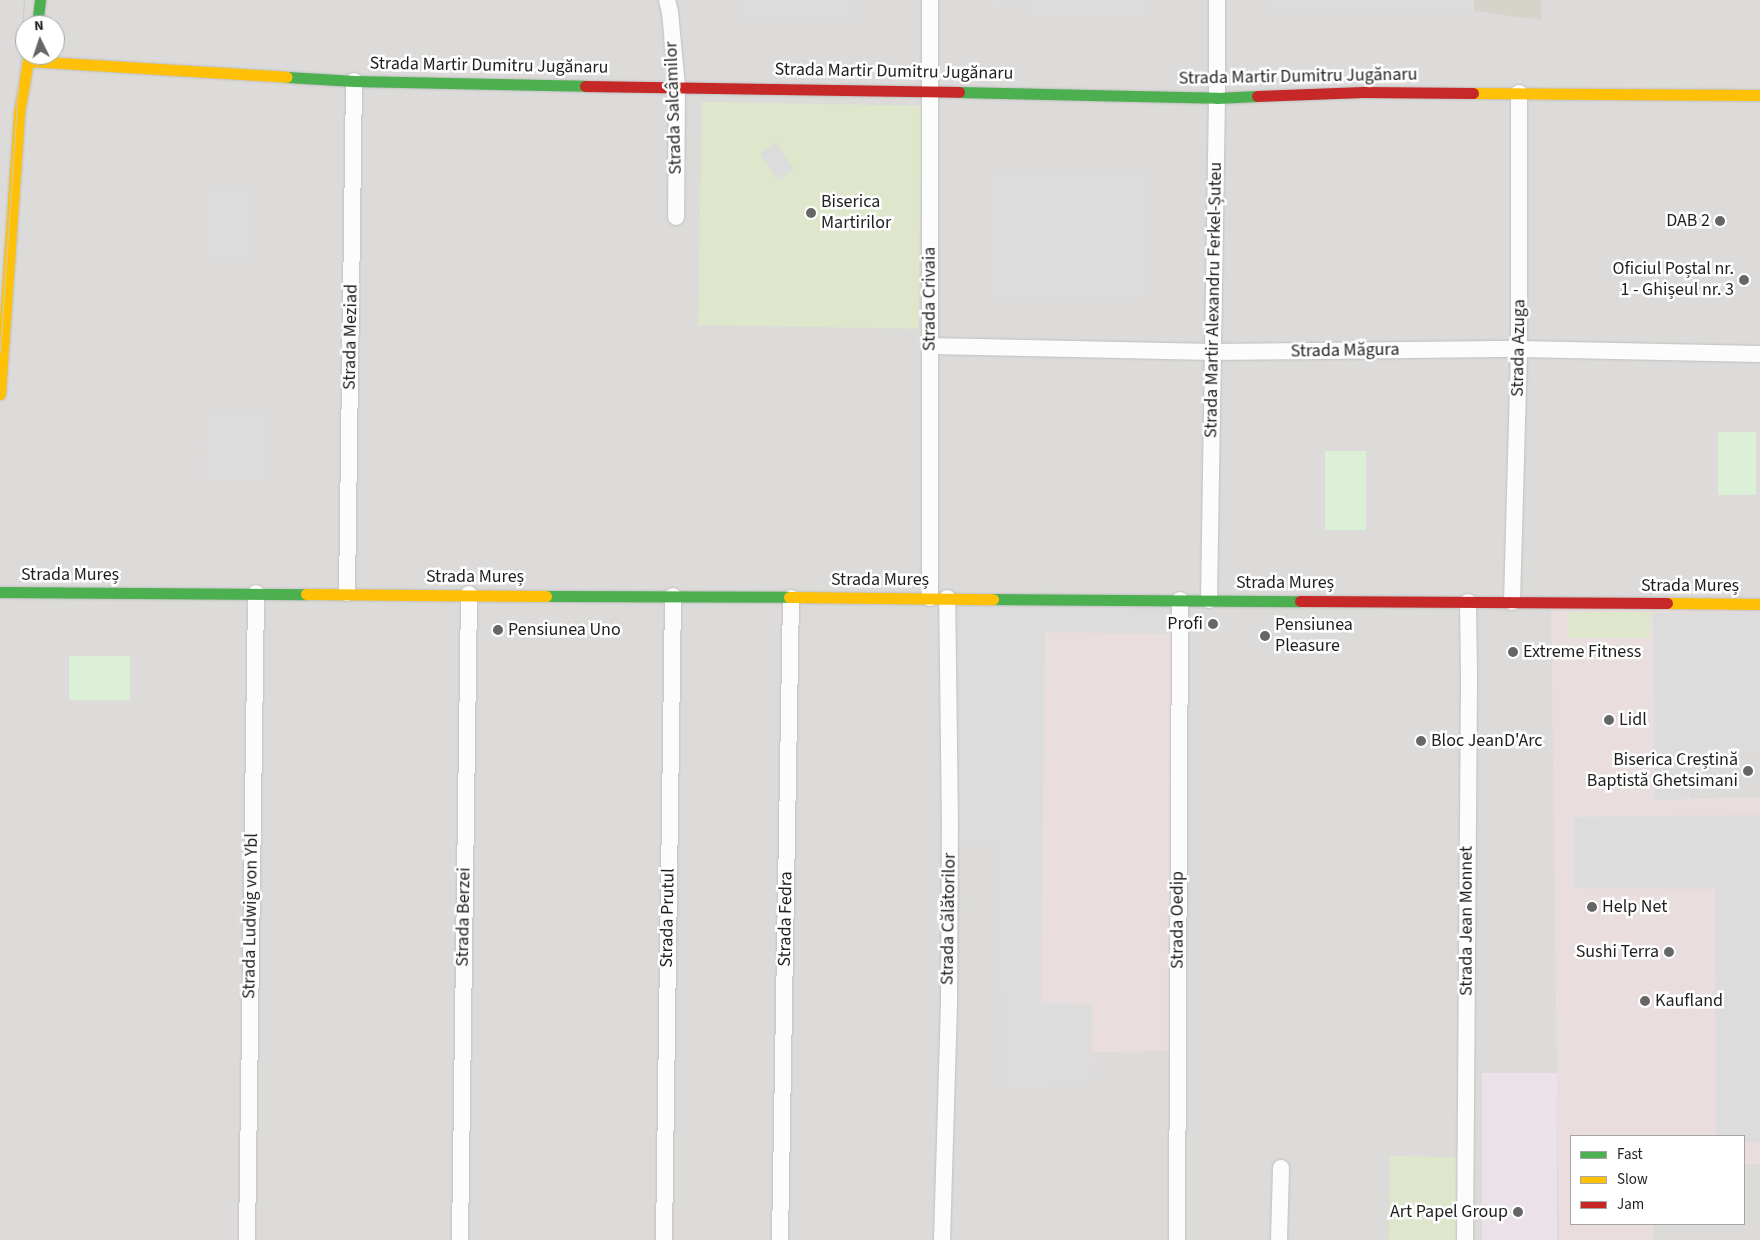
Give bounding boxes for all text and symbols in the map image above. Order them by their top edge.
north arrow [15,15,65,65]
text: N [34,16,44,36]
street label: Strada Salcâmilor [661,41,687,175]
street label: Strada Martir Dumitru Jugănaru [369,53,609,79]
street label: Strada Martir Dumitru Jugănaru [774,59,1014,85]
street label: Strada Martir Dumitru Jugănaru [1178,64,1418,90]
street label: Strada Martir Alexandru Ferkel-Șuteu [1201,162,1227,438]
place label: Biserica Martirilor [821,192,891,234]
marker: Biserica Martirilor [805,207,817,219]
place label: DAB 2 [1666,210,1710,232]
marker: DAB 2 [1714,215,1726,227]
street label: Strada Crivaia [919,247,941,351]
place label: Oficiul Poștal nr. 1 - Ghișeul nr. 3 [1613,259,1734,302]
marker: Oficiul Poștal nr. 1 - Ghișeul nr. 3 [1738,274,1750,286]
street label: Strada Meziad [339,284,363,390]
street label: Strada Azuga [1507,299,1531,397]
street label: Strada Măgura [1290,339,1400,363]
street label: Strada Mureș [21,564,119,586]
street label: Strada Mureș [426,566,524,588]
street label: Strada Mureș [831,569,929,591]
street label: Strada Mureș [1236,572,1334,594]
street label: Strada Mureș [1641,575,1739,597]
place label: Profi [1167,613,1203,635]
place label: Pensiunea Pleasure [1275,615,1353,658]
marker: Profi [1207,618,1219,630]
place label: Pensiunea Uno [508,619,621,641]
marker: Pensiunea Uno [492,624,504,636]
marker: Pensiunea Pleasure [1259,630,1271,642]
place label: Extreme Fitness [1523,641,1641,663]
marker: Extreme Fitness [1507,646,1519,658]
place label: Lidl [1619,709,1647,731]
marker: Lidl [1603,714,1615,726]
place label: Bloc JeanD'Arc [1431,730,1543,752]
marker: Bloc JeanD'Arc [1415,735,1427,747]
place label: Biserica Creștină Baptistă Ghetsimani [1587,750,1738,792]
marker: Biserica Creștină Baptistă Ghetsimani [1742,765,1754,777]
street label: Strada Ludwig von Ybl [239,833,263,999]
street label: Strada Jean Monnet [1456,846,1478,996]
street label: Strada Călătorilor [937,853,961,985]
street label: Strada Berzei [452,867,476,967]
street label: Strada Prutul [656,868,680,968]
street label: Strada Fedra [774,871,798,967]
street label: Strada Oedip [1167,871,1189,969]
place label: Help Net [1602,896,1667,918]
marker: Help Net [1586,901,1598,913]
place label: Sushi Terra [1576,941,1659,963]
marker: Sushi Terra [1663,946,1675,958]
place label: Kaufland [1655,990,1723,1012]
marker: Kaufland [1639,995,1651,1007]
legend [1570,1135,1745,1225]
text: Fast [1617,1144,1643,1165]
text: Slow [1617,1169,1648,1190]
text: Jam [1617,1194,1644,1215]
place label: Art Papel Group [1390,1201,1508,1223]
marker: Art Papel Group [1512,1206,1524,1218]

